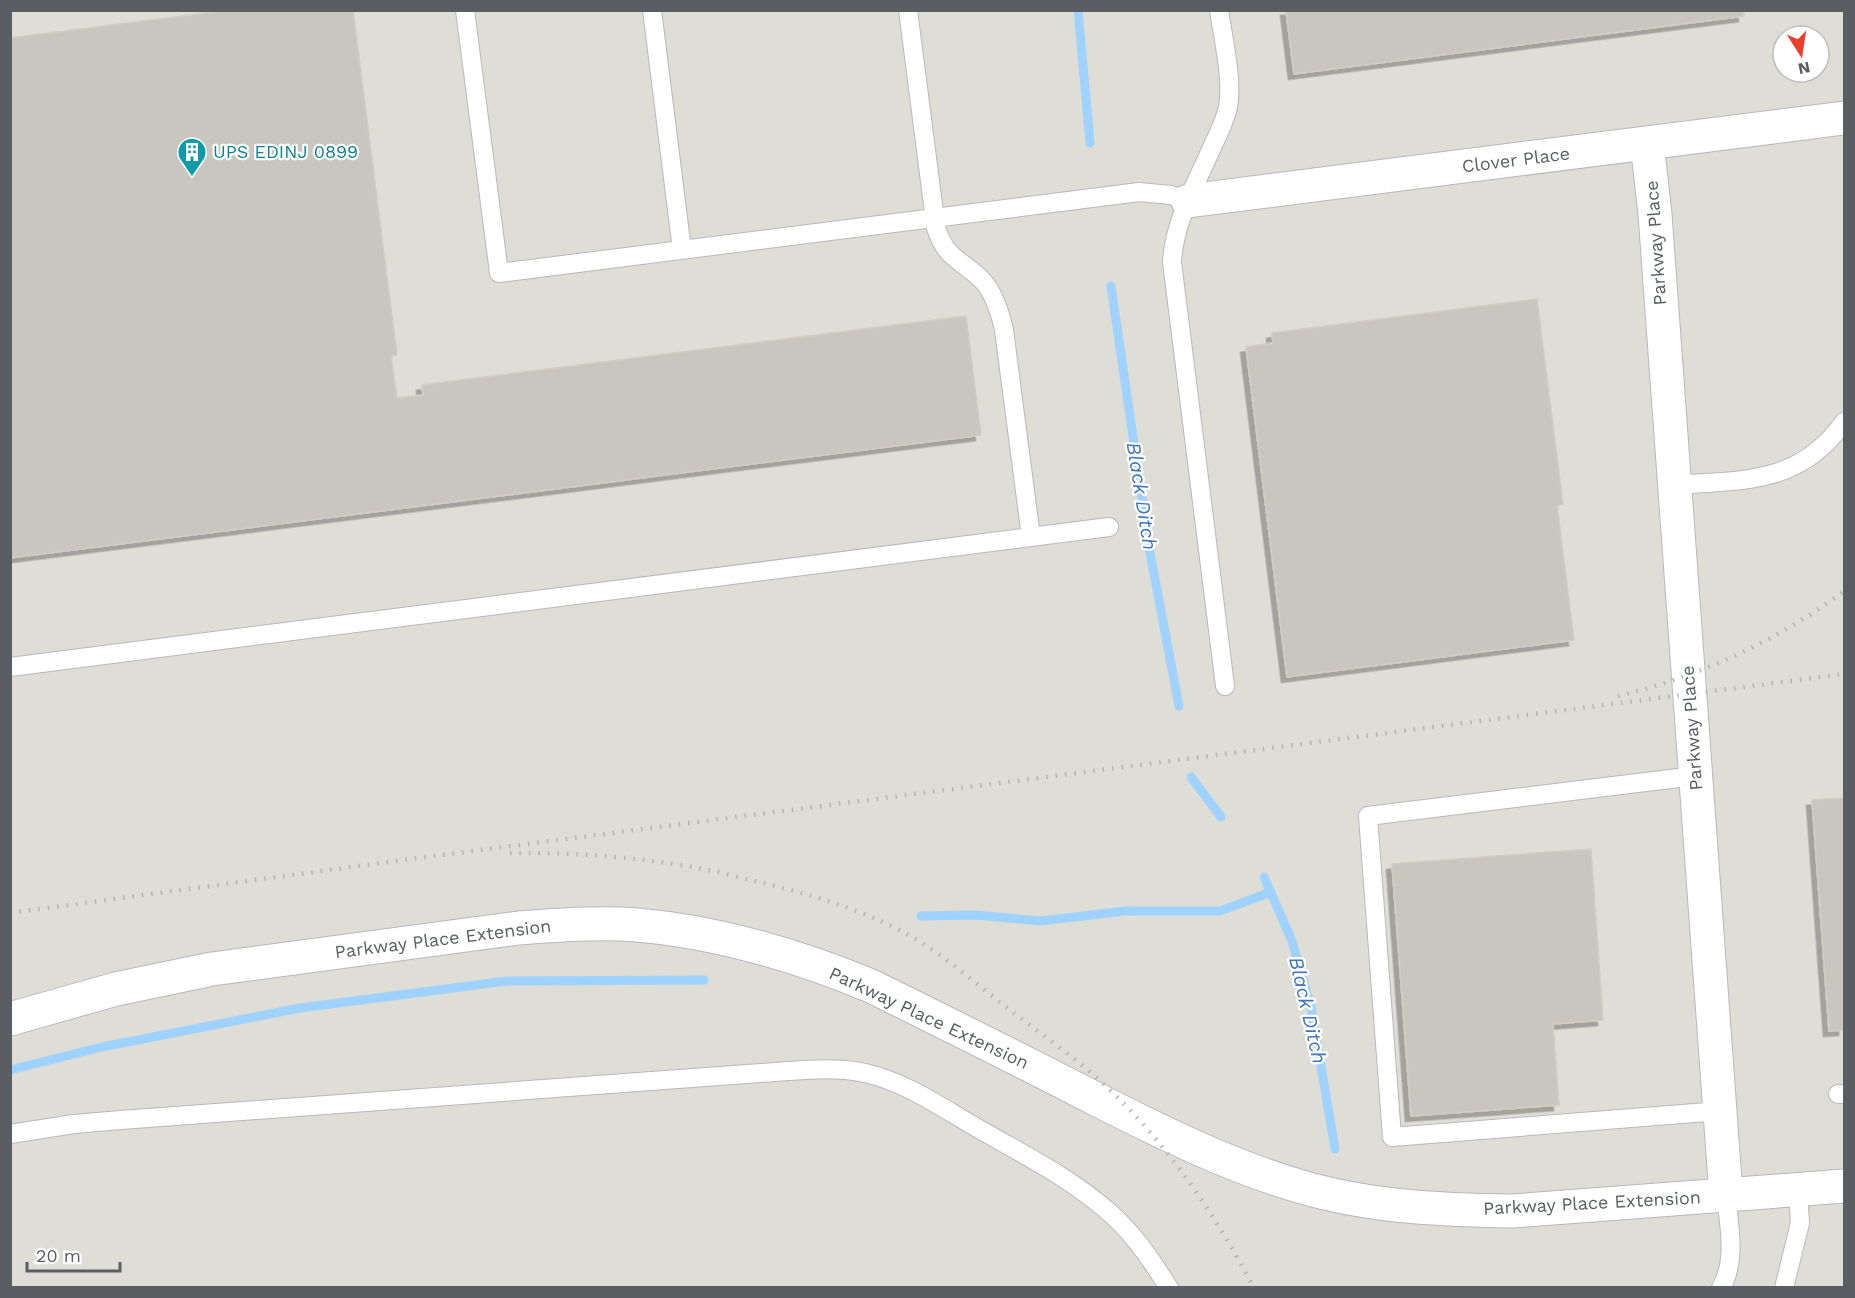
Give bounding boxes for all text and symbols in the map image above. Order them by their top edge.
north arrow [1771,24,1831,84]
text: N [1796,58,1812,79]
building icon: UPS EDINJ 0899 [176,136,208,178]
place label: UPS EDINJ 0899 [213,141,358,162]
street label: Clover Place [1461,142,1571,177]
street label: Parkway Place [1641,180,1670,306]
water label: Black Ditch [1122,440,1162,552]
street label: Parkway Place [1677,665,1706,791]
street label: Parkway Place Extension [334,915,552,962]
water label: Black Ditch [1284,954,1332,1066]
street label: Parkway Place Extension [826,962,1032,1073]
street label: Parkway Place Extension [1483,1186,1701,1219]
scale bar [27,1235,120,1273]
text: 20 m [36,1245,81,1266]

